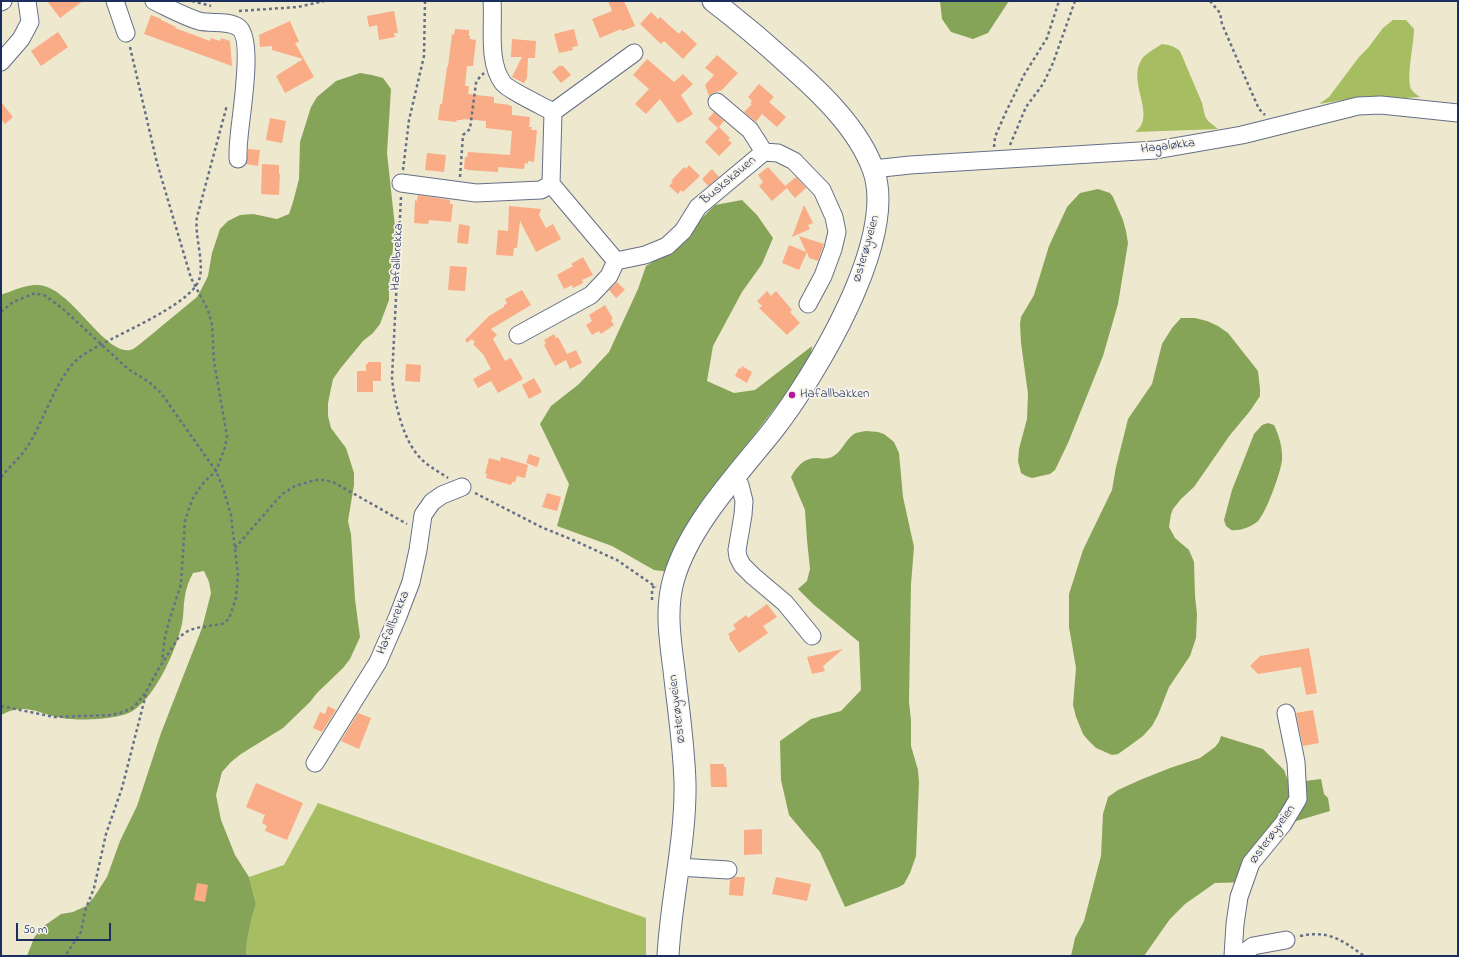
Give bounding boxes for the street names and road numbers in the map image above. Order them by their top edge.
street label: Hagaløkka [1140,136,1196,158]
street label: Buskskauen [698,153,760,209]
street label: Østerøyveien [850,214,884,284]
street label: Hafallbrekka [388,223,408,291]
street label: Hafallbrekka [374,589,414,657]
street label: Østerøyveien [666,674,690,744]
street label: Østerøyveien [1246,802,1300,868]

